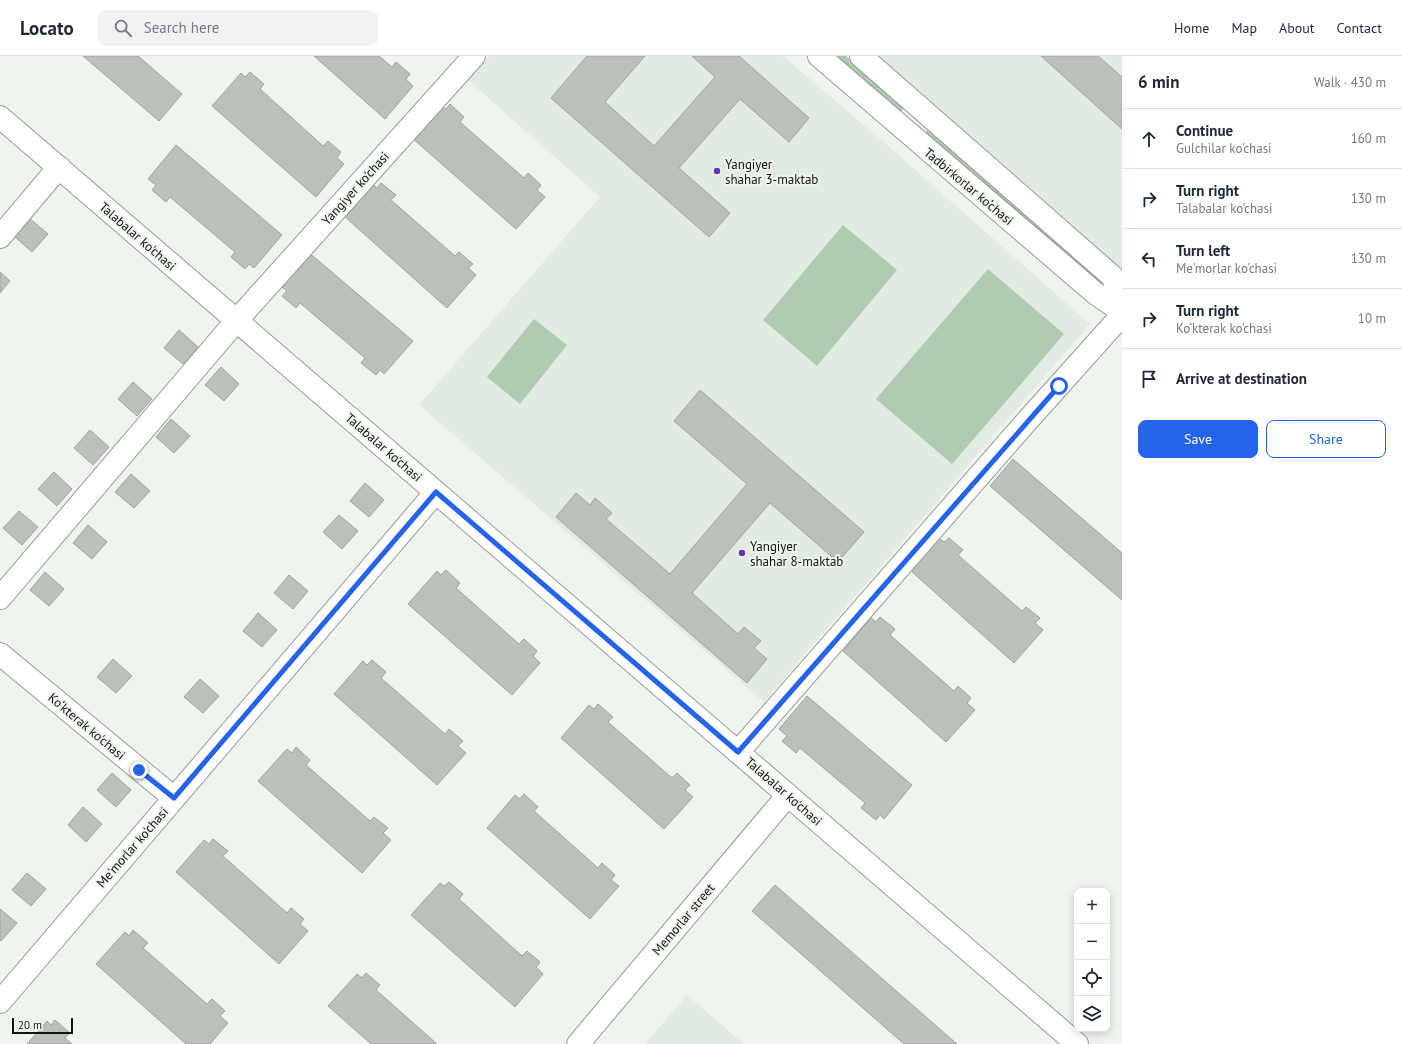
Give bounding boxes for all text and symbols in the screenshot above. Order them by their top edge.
search box [98,10,378,46]
text: Locato [20,16,74,40]
icon: search [112,17,134,39]
text: Search here [144,18,219,37]
text: Home [1174,19,1209,37]
text: Map [1231,19,1257,37]
text: About [1279,19,1315,37]
text: Contact [1337,19,1382,37]
text: 6 min [1138,71,1179,93]
text: Walk · 430 m [1314,74,1386,91]
text: Continue [1176,121,1233,140]
icon: ahead [1138,128,1160,150]
text: 160 m [1351,130,1386,147]
text: Gulchilar ko'chasi [1176,140,1272,157]
street label: Tadbirkorlar ko‘chasi [920,144,1017,229]
street label: Yangiyer ko'chasi [318,148,393,229]
place label: Yangiyer shahar 3-maktab [725,156,818,188]
marker: Yangiyer shahar 3-maktab [712,166,722,176]
text: Turn right [1176,181,1239,200]
icon: right [1138,188,1160,210]
text: 130 m [1351,190,1386,207]
street label: Talabalar ko'chasi [96,198,180,274]
text: Talabalar ko'chasi [1176,200,1272,217]
text: Turn left [1176,241,1230,260]
icon: left [1138,248,1160,270]
text: 130 m [1351,250,1386,267]
text: Me'morlar ko'chasi [1176,260,1277,277]
text: Turn right [1176,301,1239,320]
icon: right [1138,308,1160,330]
text: 10 m [1358,310,1386,327]
text: Ko‘kterak ko'chasi [1176,320,1272,337]
icon: arrive [1138,368,1160,390]
text: Arrive at destination [1176,369,1307,388]
route start [1050,377,1068,395]
street label: Talabalar ko'chasi [342,409,426,485]
button: Save [1138,420,1258,458]
button: Share [1266,420,1386,458]
place label: Yangiyer shahar 8-maktab [750,538,843,570]
marker: Yangiyer shahar 8-maktab [737,548,747,558]
street label: Ko‘kterak ko'chasi [45,689,129,764]
street label: Talabalar ko'chasi [742,753,826,829]
route end [130,761,148,779]
street label: Me'morlar ko'chasi [93,804,172,891]
street label: Memorlar street [648,879,719,959]
map controls [1074,888,1110,1032]
button: + [1074,888,1110,924]
button: − [1074,924,1110,960]
button: locate [1074,960,1110,996]
button: layers [1074,996,1110,1032]
scale bar [12,1016,73,1035]
text: 20 m [18,1018,42,1032]

